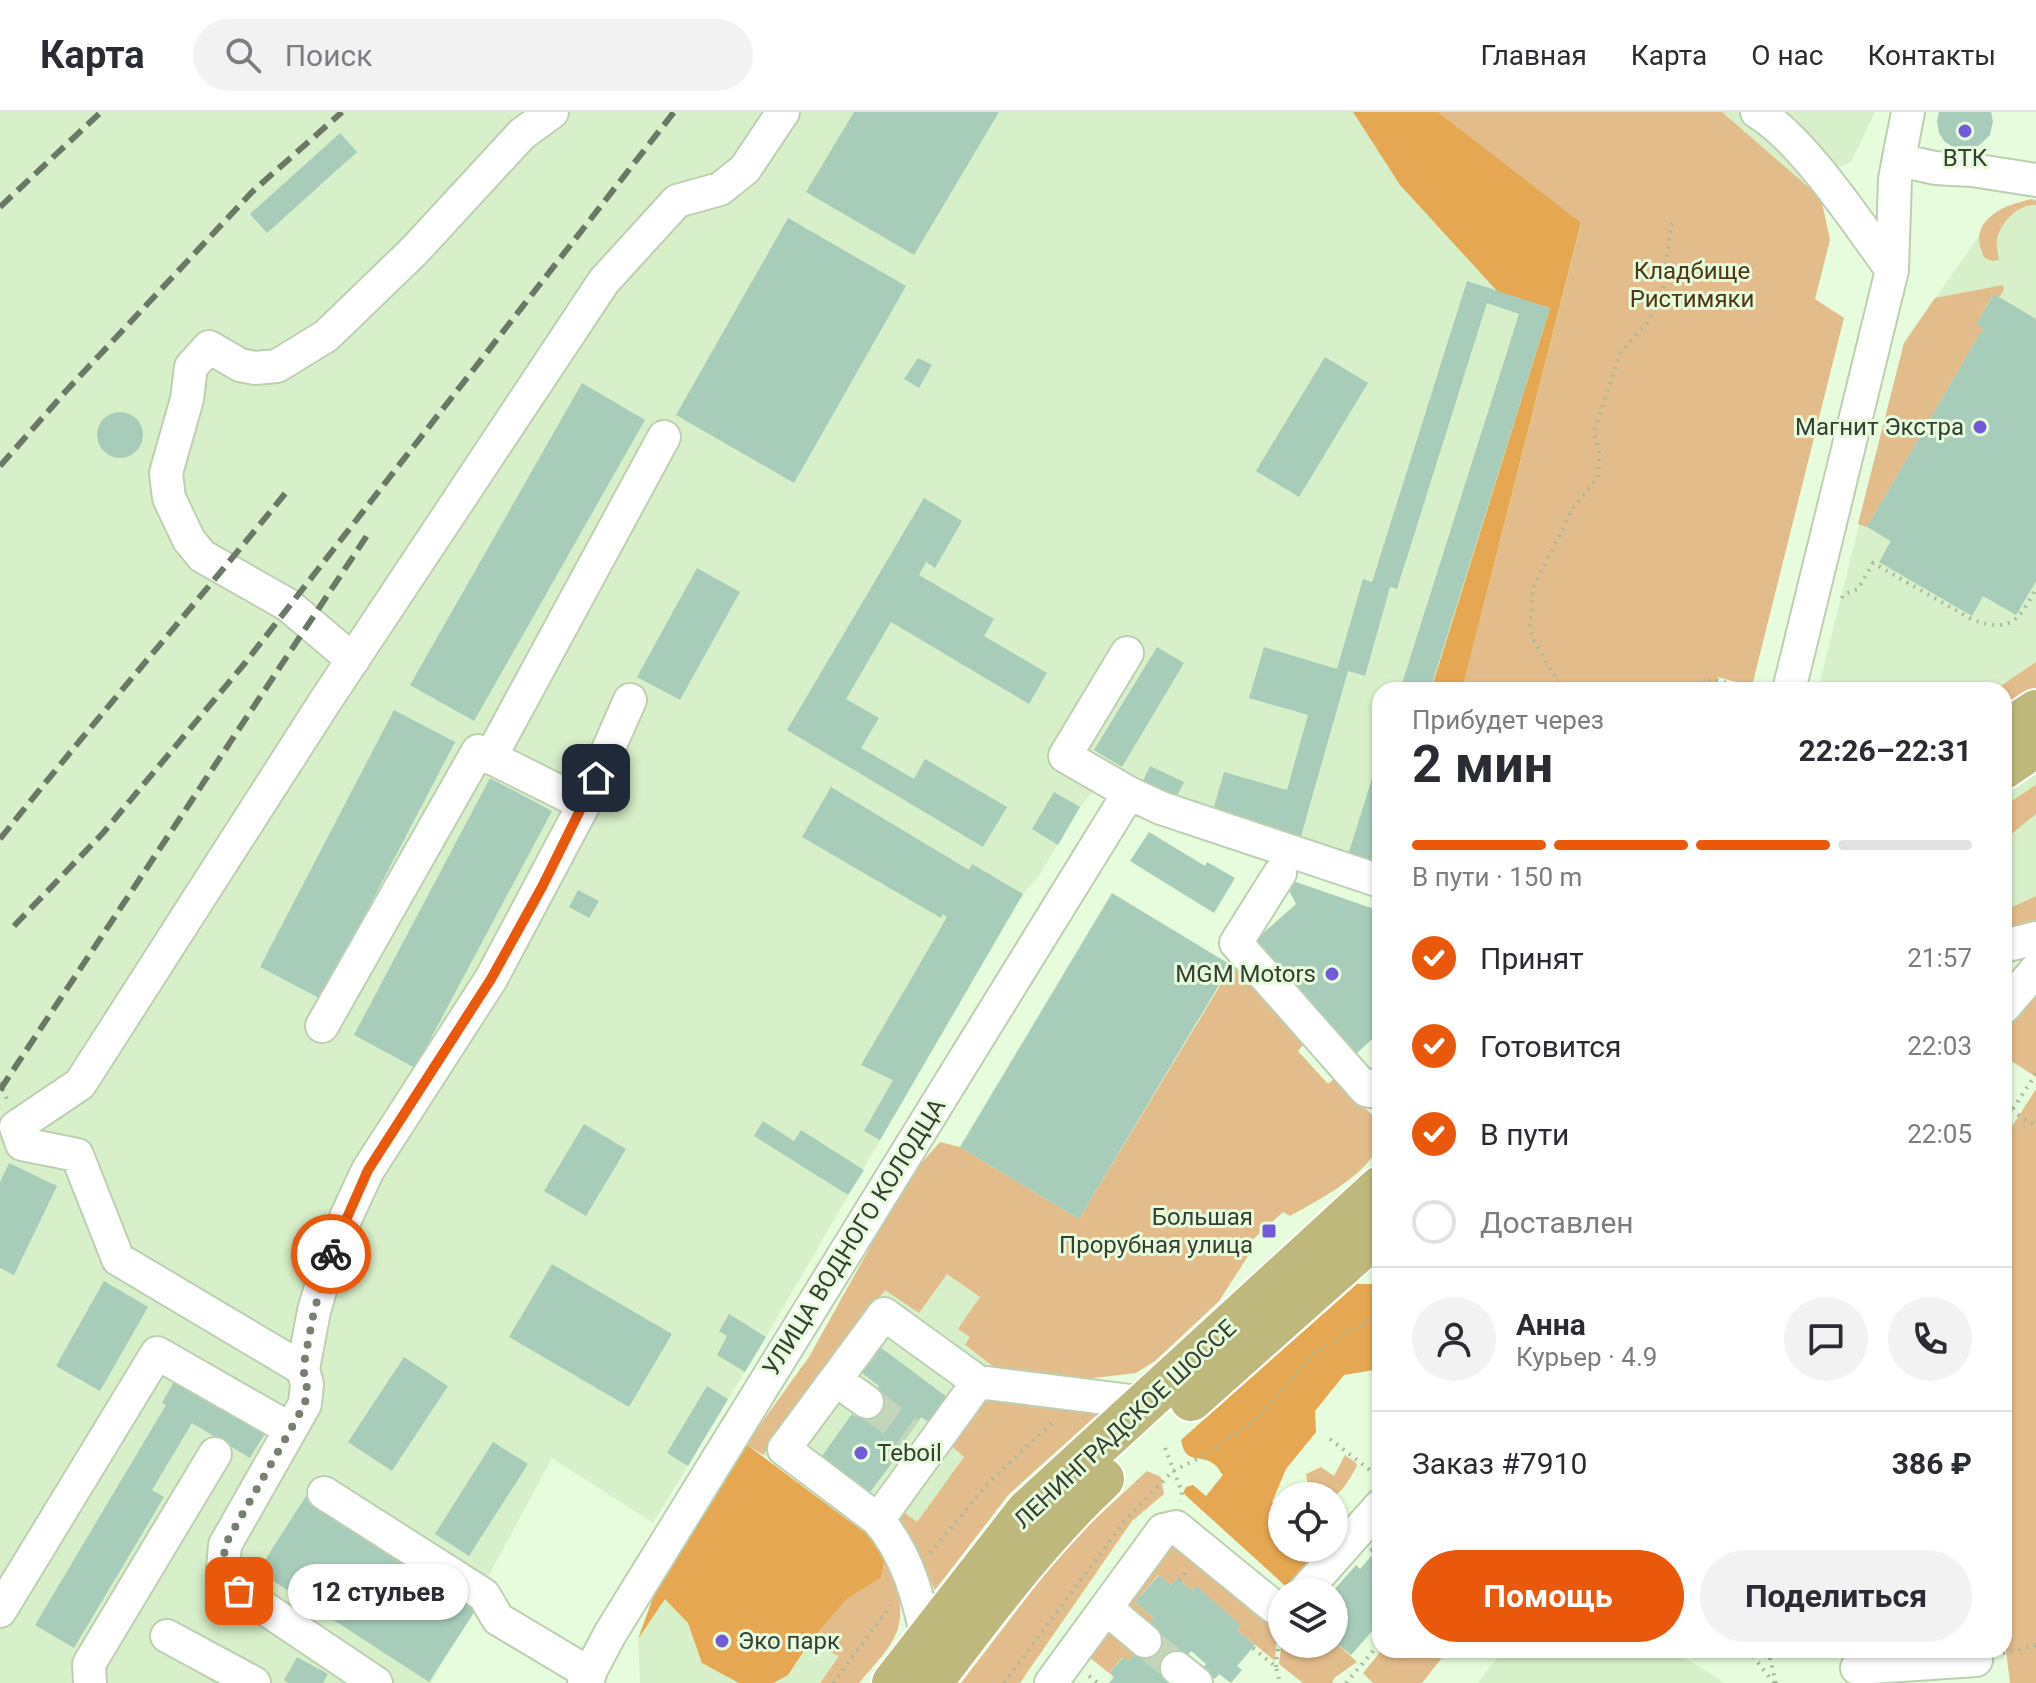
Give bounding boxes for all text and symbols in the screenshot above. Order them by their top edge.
search box [193,19,753,91]
text: Карта [40,33,145,77]
icon: search [221,33,265,77]
text: Поиск [285,38,372,73]
text: Главная [1480,39,1587,72]
text: Карта [1631,39,1707,72]
text: О нас [1751,39,1823,72]
text: Контакты [1867,39,1996,72]
marker: ВТК [1956,122,1974,140]
place label: ВТК [1943,144,1988,172]
park label: Кладбище Ристимяки [1630,257,1754,313]
place label: Магнит Экстра [1795,413,1964,441]
marker: Магнит Экстра [1971,418,1989,436]
text: Прибудет через [1412,705,1604,735]
text: 22:26–22:31 [1798,733,1972,768]
text: 2 мин [1412,734,1553,795]
pin [562,744,630,812]
icon: home [574,756,618,800]
text: В пути · 150 m [1412,862,1582,892]
icon: check [1412,936,1456,980]
text: Принят [1480,941,1584,976]
text: 21:57 [1907,943,1972,973]
place label: MGM Motors [1175,960,1316,988]
marker: MGM Motors [1323,965,1341,983]
icon: check [1412,1024,1456,1068]
text: Готовится [1480,1029,1622,1064]
text: 22:03 [1907,1031,1972,1061]
street label: УЛИЦА ВОДНОГО КОЛОДЦА [757,1093,951,1381]
icon: check [1412,1112,1456,1156]
text: В пути [1480,1117,1569,1152]
text: 22:05 [1907,1119,1972,1149]
place label: Большая Прорубная улица [1059,1203,1253,1259]
text: Доставлен [1480,1205,1634,1240]
courier [291,1214,371,1294]
marker: Большая Прорубная улица [1260,1222,1278,1240]
icon: bike [309,1232,353,1276]
button: person [1412,1297,1496,1381]
button: chat [1784,1297,1868,1381]
button: phone [1888,1297,1972,1381]
text: Анна [1516,1307,1586,1342]
street label: ЛЕНИНГРАДСКОЕ ШОССЕ [1008,1314,1242,1534]
text: Курьер · 4.9 [1516,1342,1657,1372]
place label: Teboil [877,1439,942,1467]
marker: Teboil [852,1444,870,1462]
text: Заказ #7910 [1412,1446,1587,1481]
text: 386 ₽ [1892,1446,1972,1481]
map controls [1268,1482,1348,1658]
button: locate [1268,1482,1348,1562]
button: Помощь [1412,1550,1684,1642]
button: Поделиться [1700,1550,1972,1642]
pin [205,1557,273,1625]
callout: 12 стульев [287,1563,467,1619]
icon: bag [217,1569,261,1613]
text: 12 стульев [311,1577,445,1607]
button: layers [1268,1578,1348,1658]
place label: Эко парк [738,1627,840,1655]
marker: Эко парк [713,1632,731,1650]

